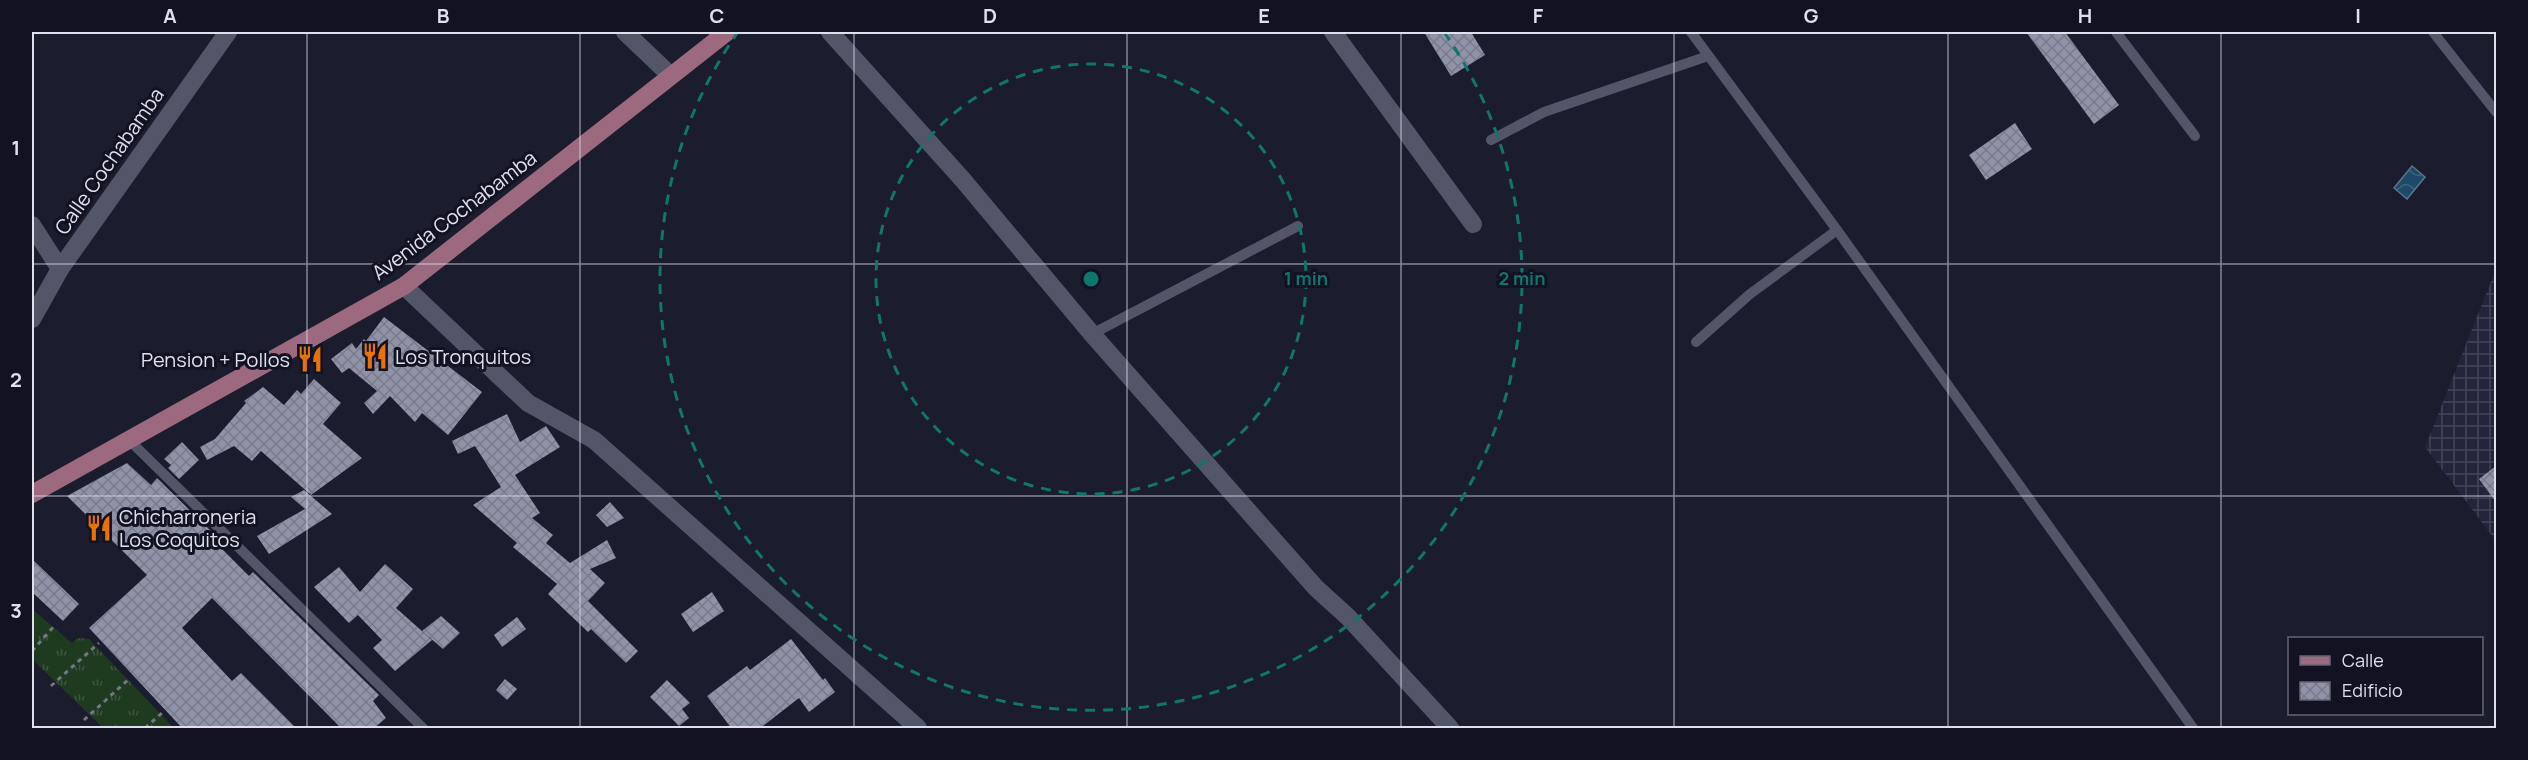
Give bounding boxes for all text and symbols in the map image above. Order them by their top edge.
text: A [163,2,177,29]
text: B [437,2,450,29]
text: C [710,2,724,29]
text: D [983,2,997,29]
text: E [1258,2,1270,29]
text: F [1533,2,1544,29]
text: G [1804,2,1819,29]
text: H [2078,2,2092,29]
text: I [2355,2,2361,29]
street label: Calle Cochabamba [48,82,170,240]
text: 1 [12,134,20,161]
street label: Avenida Cochabamba [366,144,542,286]
text: 1 min [1284,266,1328,290]
text: 2 min [1499,266,1545,290]
centre of rings [1081,269,1101,289]
restaurant icon: Los Tronquitos [360,341,390,371]
place label: Los Tronquitos [395,343,531,370]
restaurant icon: Pension + Pollos [295,344,325,374]
place label: Pension + Pollos [141,346,290,373]
text: 2 [10,366,22,393]
place label: Chicharroneria Los Coquitos [119,503,256,553]
restaurant icon: Chicharroneria Los Coquitos [84,513,114,543]
text: 3 [10,597,22,624]
legend [2288,637,2483,715]
text: Calle [2342,648,2384,672]
text: Edificio [2342,678,2403,702]

